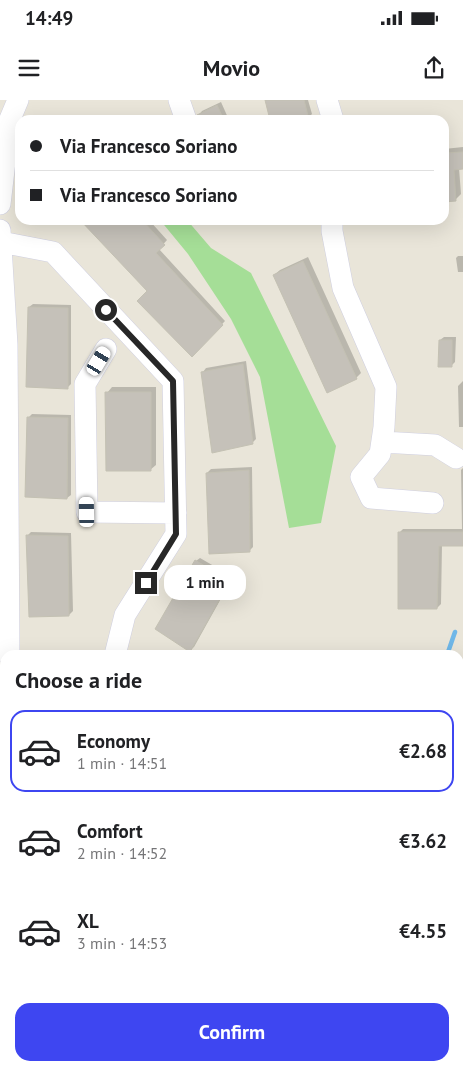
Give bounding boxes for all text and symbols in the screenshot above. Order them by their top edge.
text: 14:49 [25,6,73,30]
icon: menu [15,54,43,82]
text: Movio [203,54,260,82]
icon: share [420,54,448,82]
text: Via Francesco Soriano [60,134,237,158]
text: Via Francesco Soriano [60,183,237,207]
route start [95,299,117,321]
car [84,344,113,378]
car [79,497,94,527]
callout: 1 min [164,566,246,600]
route end [135,572,157,594]
text: 1 min [185,572,225,592]
text: Choose a ride [15,666,142,694]
icon: car [17,729,62,774]
text: Economy [77,729,150,753]
text: €2.68 [399,739,447,763]
text: 1 min · 14:51 [77,753,167,773]
icon: car [17,819,62,864]
text: Comfort [77,819,143,843]
text: €3.62 [399,829,447,853]
text: 2 min · 14:52 [77,843,167,863]
icon: car [17,909,62,954]
text: XL [77,909,99,933]
text: €4.55 [399,919,447,943]
text: 3 min · 14:53 [77,933,167,953]
button: Confirm [15,1003,449,1061]

